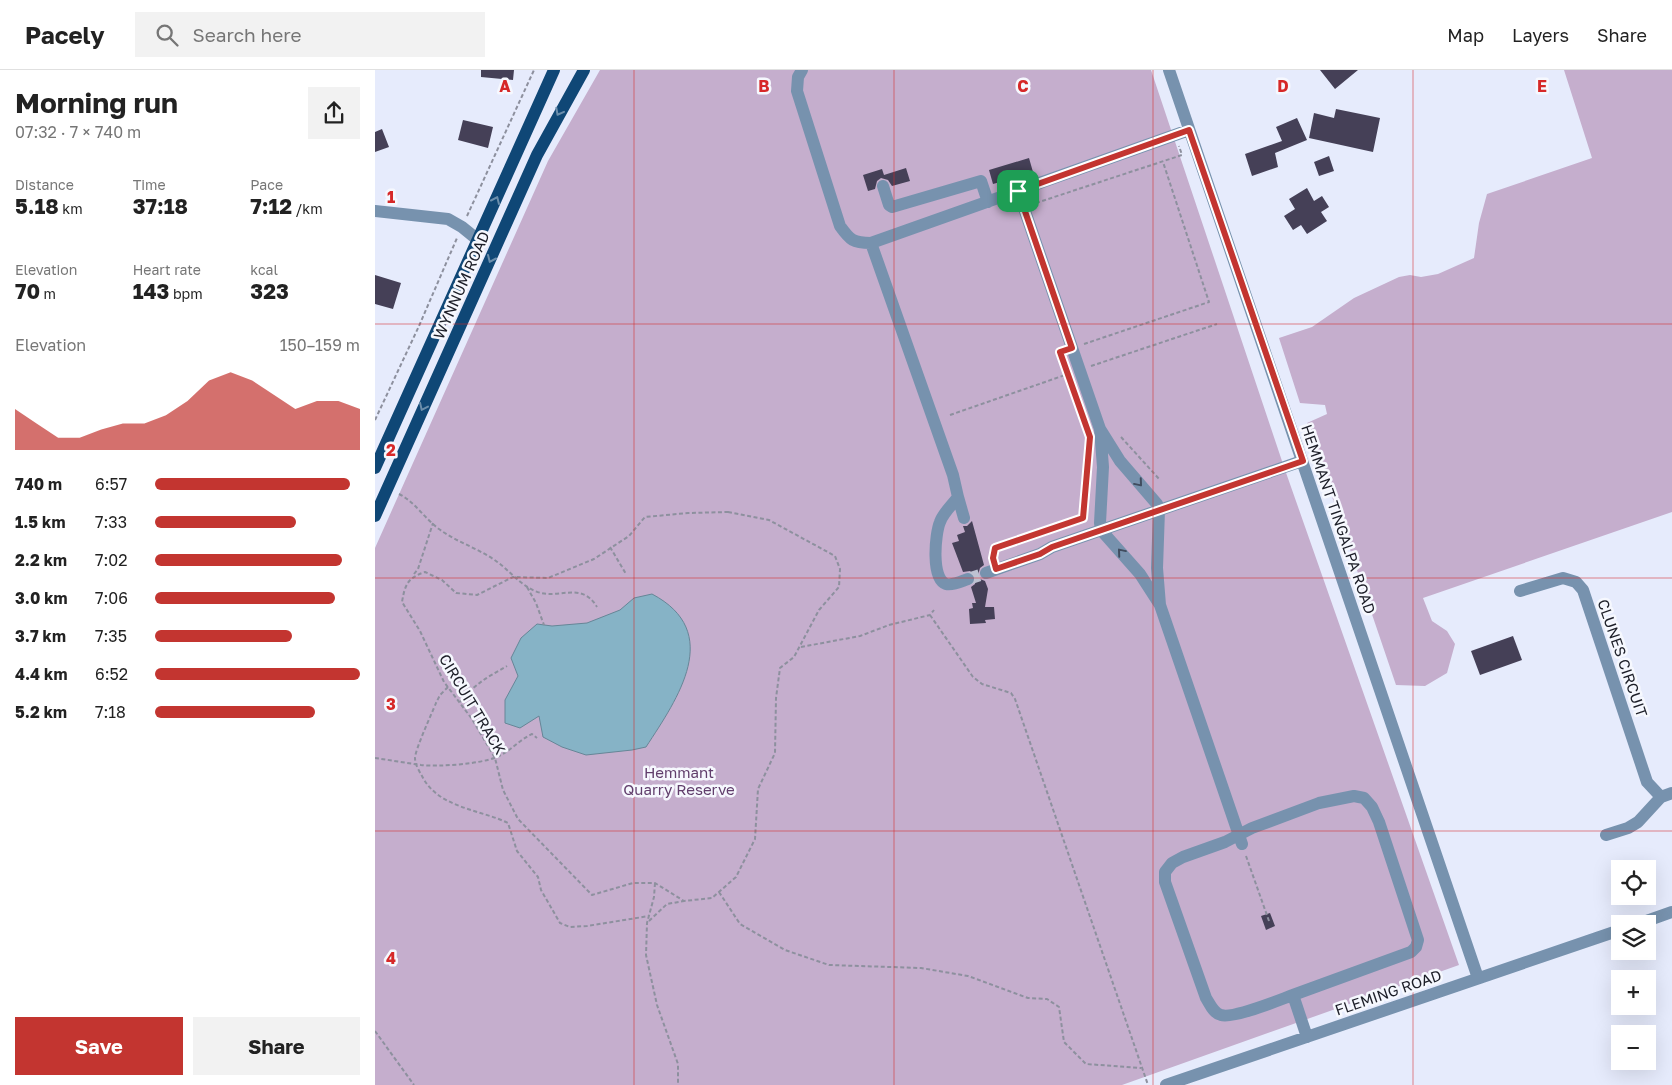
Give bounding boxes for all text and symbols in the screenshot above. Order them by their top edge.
search box [135,12,485,57]
text: Pacely [25,20,105,49]
icon: search [153,21,181,49]
text: Search here [193,23,301,46]
text: Map [1447,24,1484,46]
text: Layers [1512,24,1569,46]
text: Share [1597,24,1647,46]
text: A [499,76,511,96]
text: B [758,76,770,96]
text: C [1017,76,1029,96]
text: D [1277,76,1289,96]
text: E [1537,76,1547,96]
text: Morning run [15,86,178,119]
button: share [308,87,360,139]
one-way arrow [556,107,566,116]
text: 07:32 · 7 × 740 m [15,122,141,142]
pin [997,170,1039,212]
text: Distance [15,176,74,193]
text: Time [133,176,166,193]
text: Pace [250,176,283,193]
icon: arrive [1004,177,1032,205]
text: 1 [387,187,395,207]
text: 5.18 [15,193,59,219]
text: 37:18 [133,193,188,219]
text: 7:12 [250,193,292,219]
one-way arrow [489,196,500,205]
text: km [59,200,83,217]
text: /km [292,200,323,217]
street label: WYNNUM ROAD [429,228,493,342]
one-way arrow [486,254,497,263]
text: Elevation [15,261,77,278]
text: Heart rate [133,261,201,278]
text: kcal [250,261,278,278]
text: 70 [15,278,40,304]
text: 143 [133,278,169,304]
text: 323 [250,278,289,304]
text: m [40,285,56,302]
text: bpm [169,285,203,302]
text: Elevation [15,335,86,355]
text: 150–159 m [280,335,360,355]
one-way arrow [419,402,430,411]
street label: HEMMANT TINGALPA ROAD [1298,422,1380,616]
text: 2 [386,440,396,460]
text: 740 m [15,474,62,494]
text: 6:57 [95,474,127,494]
one-way arrow [1133,477,1141,486]
text: 1.5 km [15,512,65,532]
text: 7:33 [95,512,127,532]
one-way arrow [1118,548,1127,557]
text: 2.2 km [15,550,67,570]
text: 7:02 [95,550,127,570]
text: 3.0 km [15,588,68,608]
text: 7:06 [95,588,128,608]
street label: CLUNES CIRCUIT [1594,597,1652,719]
text: 3.7 km [15,626,66,646]
text: 7:35 [95,626,127,646]
street label: CIRCUIT TRACK [436,651,510,757]
text: 4.4 km [15,664,67,684]
text: 6:52 [95,664,128,684]
text: 3 [386,694,396,714]
text: 5.2 km [15,702,67,722]
text: 7:18 [95,702,126,722]
park label: Hemmant Quarry Reserve [623,763,735,798]
map controls [1611,860,1656,1070]
button: locate [1611,860,1656,905]
button: layers [1611,915,1656,960]
text: 4 [386,948,396,968]
street label: FLEMING ROAD [1332,965,1444,1019]
button: + [1611,970,1656,1015]
button: Save [15,1017,183,1075]
button: Share [193,1017,360,1075]
button: − [1611,1025,1656,1070]

